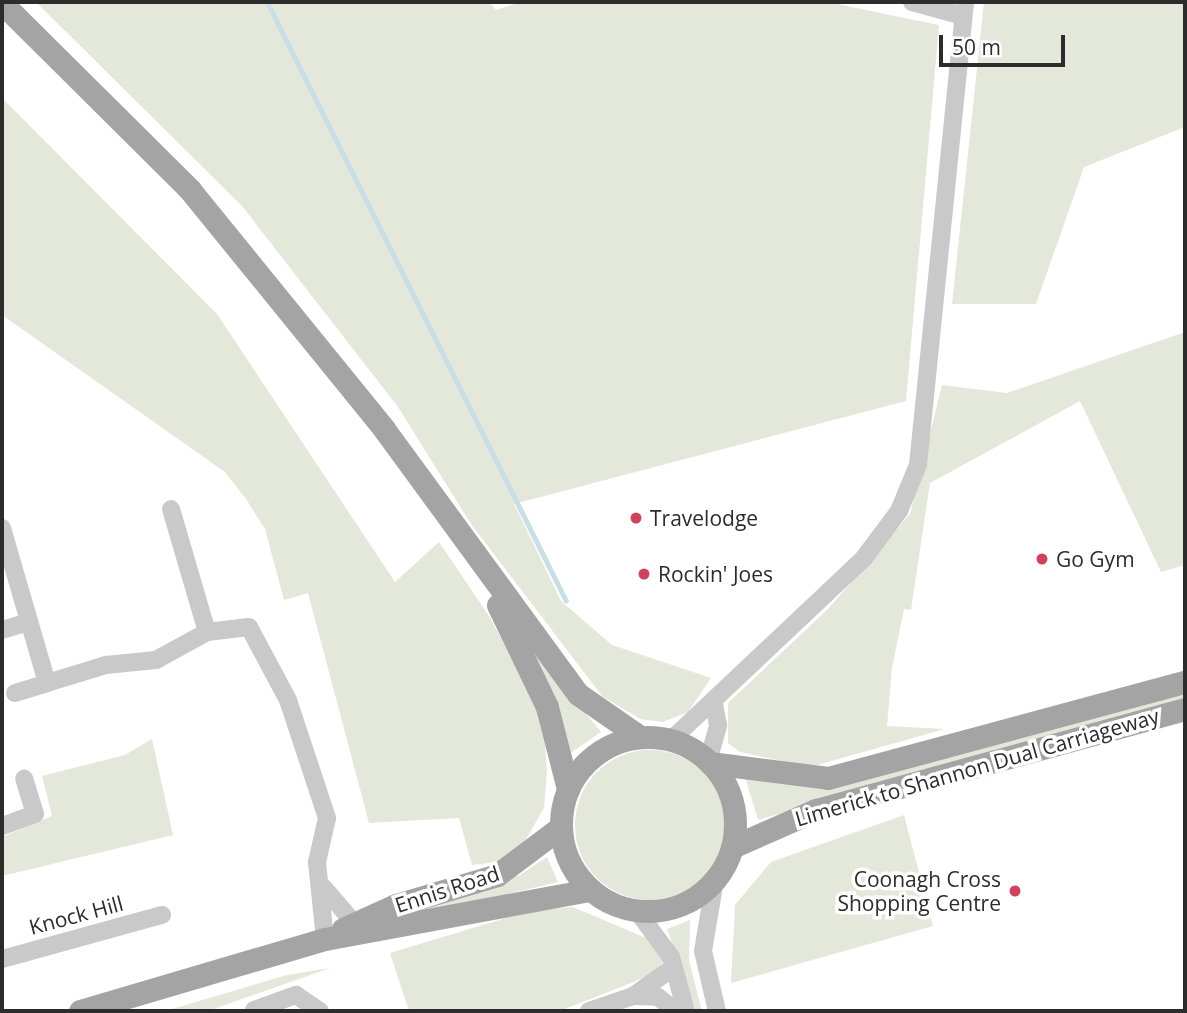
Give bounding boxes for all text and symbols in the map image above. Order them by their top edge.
scale bar [942,21,1068,65]
text: 50 m [952,33,1001,61]
place label: Travelodge [650,505,758,531]
marker: Travelodge [628,510,644,526]
place label: Go Gym [1056,546,1135,572]
marker: Go Gym [1034,551,1050,567]
place label: Rockin' Joes [658,561,773,587]
marker: Rockin' Joes [636,566,652,582]
street label: Limerick to Shannon Dual Carriageway [792,703,1162,831]
street label: Ennis Road [392,860,502,918]
place label: Coonagh Cross Shopping Centre [837,866,1001,916]
marker: Coonagh Cross Shopping Centre [1007,883,1023,899]
street label: Knock Hill [26,890,126,940]

